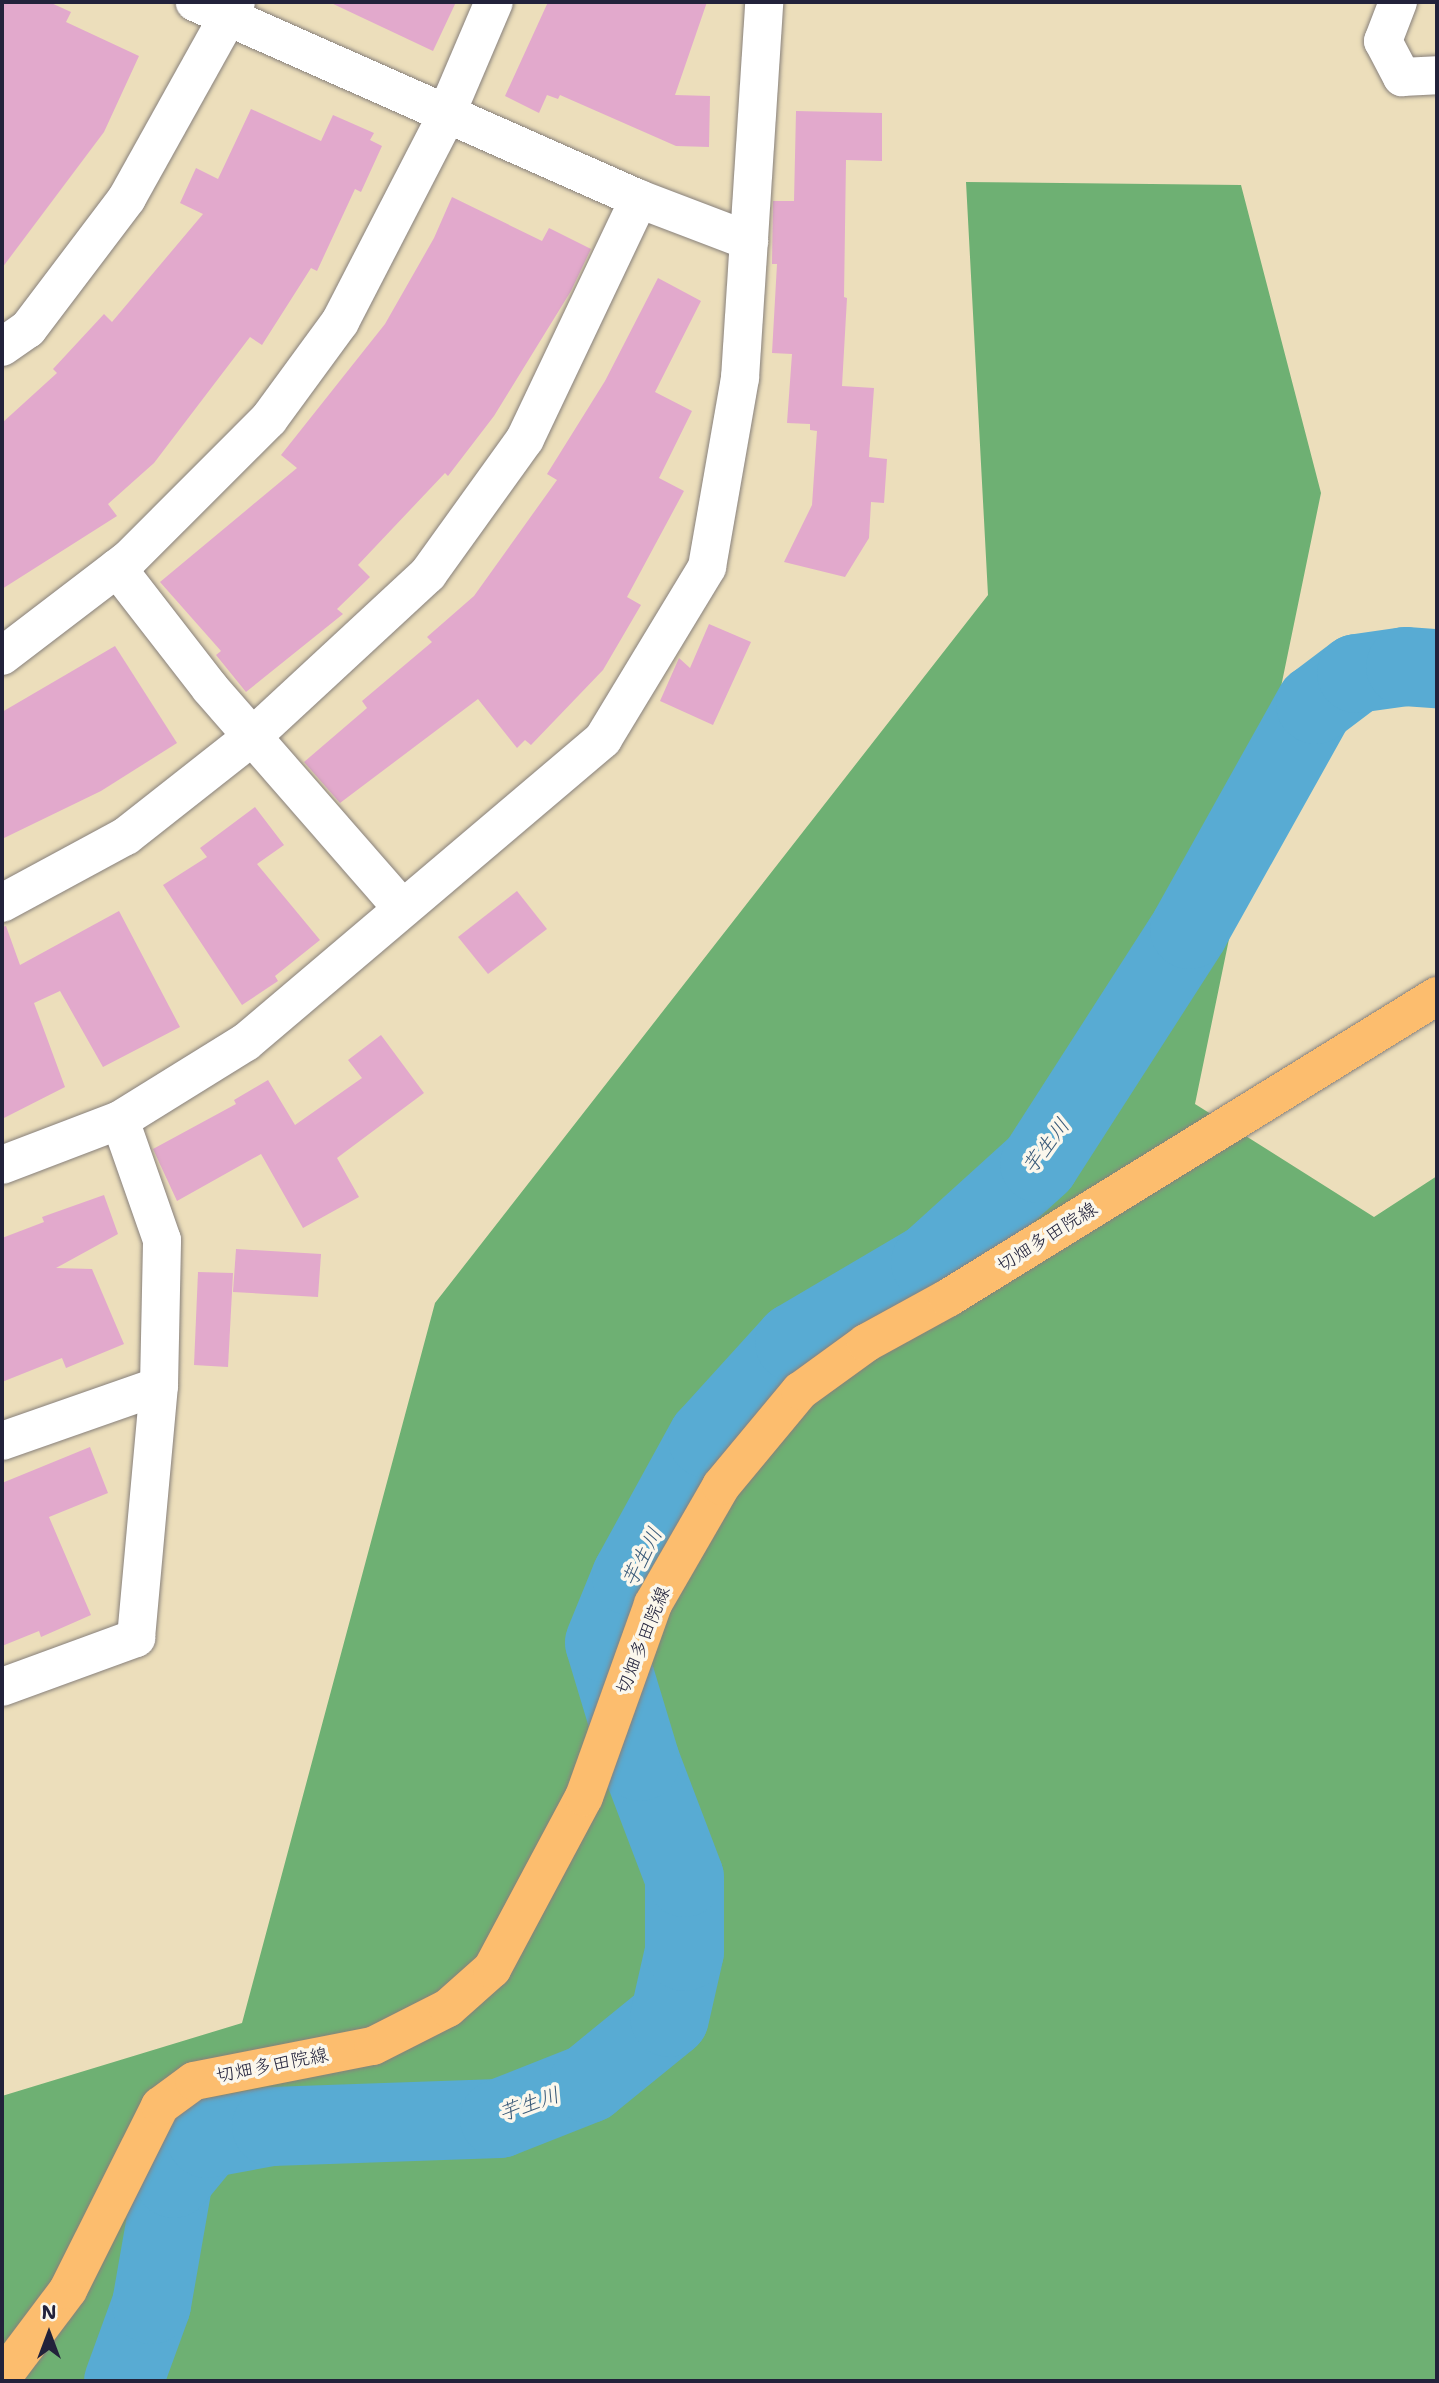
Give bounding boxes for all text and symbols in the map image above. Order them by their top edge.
water label: 芋生川 [1017,1113,1075,1179]
street label: 切畑多田院線 [993,1197,1101,1277]
water label: 芋生川 [616,1523,668,1591]
street label: 切畑多田院線 [611,1583,675,1697]
street label: 切畑多田院線 [214,2043,330,2087]
water label: 芋生川 [495,2082,563,2126]
north arrow [14,2299,84,2369]
text: N [41,2300,57,2325]

